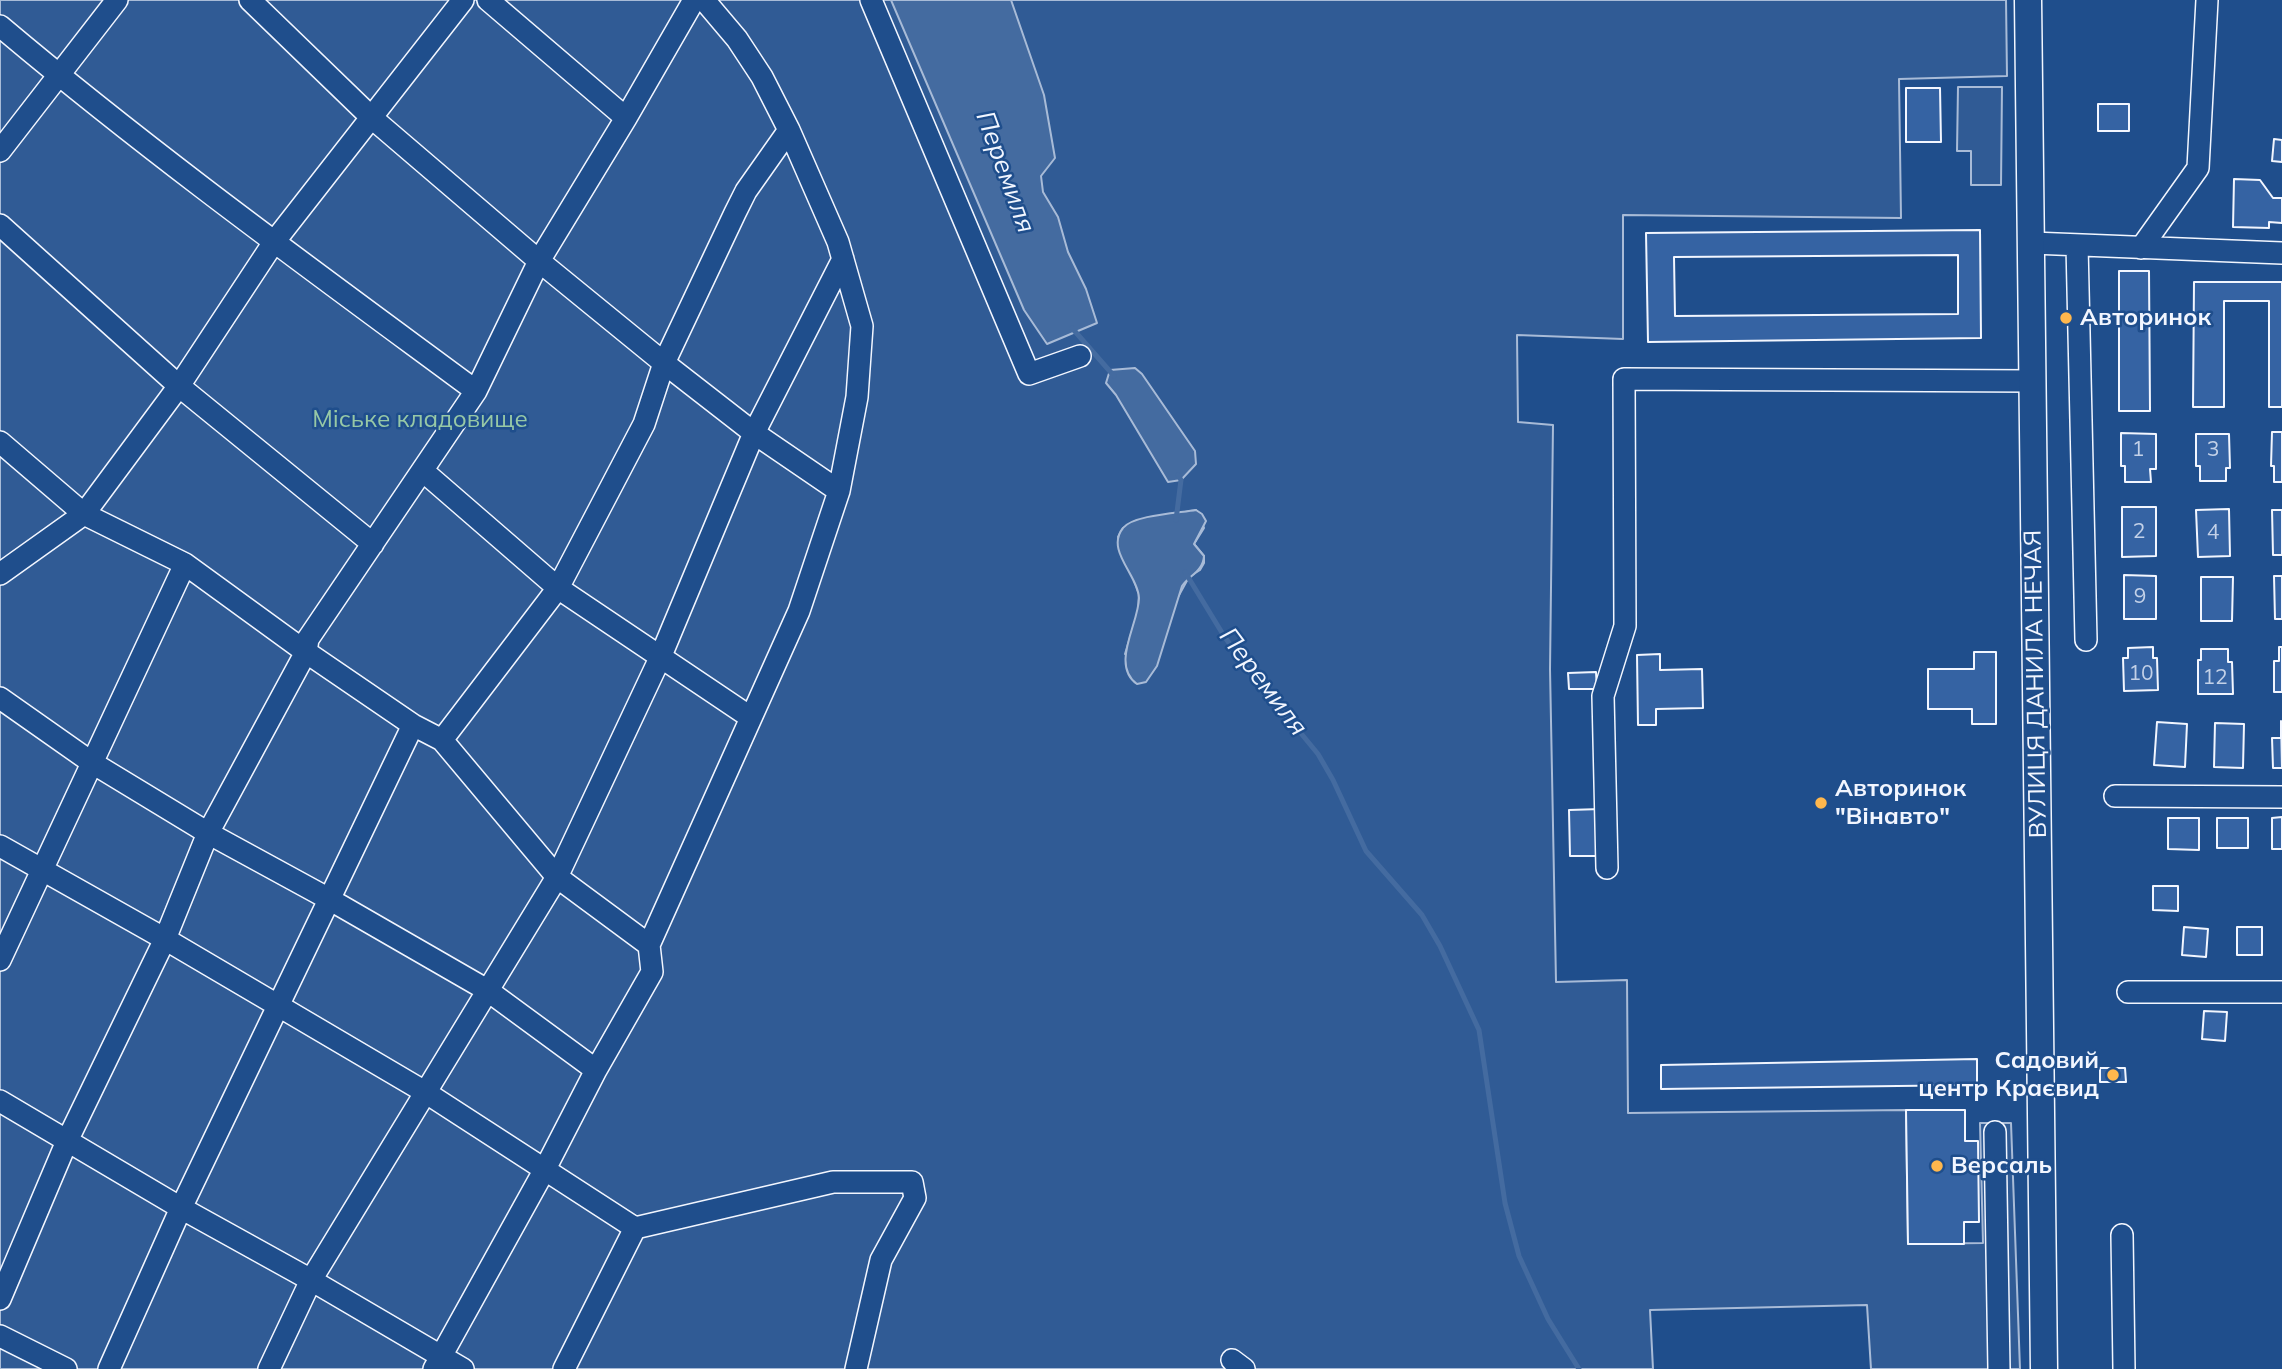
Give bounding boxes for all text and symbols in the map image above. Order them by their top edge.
water label: Перемиля [969,107,1041,237]
place label: Авторинок [2080,304,2211,332]
marker: Авторинок [2058,310,2074,326]
park label: Міське кладовище [312,406,528,434]
house number: 1 [2132,437,2144,463]
house number: 3 [2207,437,2219,463]
house number: 2 [2133,519,2145,545]
house number: 4 [2207,520,2219,546]
street label: ВУЛИЦЯ ДАНИЛА НЕЧАЯ [2019,530,2053,838]
house number: 9 [2134,584,2146,610]
water label: Перемиля [1212,622,1314,742]
house number: 10 [2128,661,2154,687]
house number: 12 [2202,665,2228,691]
place label: Авторинок "Вінавто" [1835,775,1966,831]
marker: Авторинок "Вінавто" [1813,795,1829,811]
place label: Садовий центр Краєвид [1918,1047,2099,1103]
marker: Садовий центр Краєвид [2105,1067,2121,1083]
place label: Версаль [1951,1152,2052,1180]
marker: Версаль [1929,1158,1945,1174]

